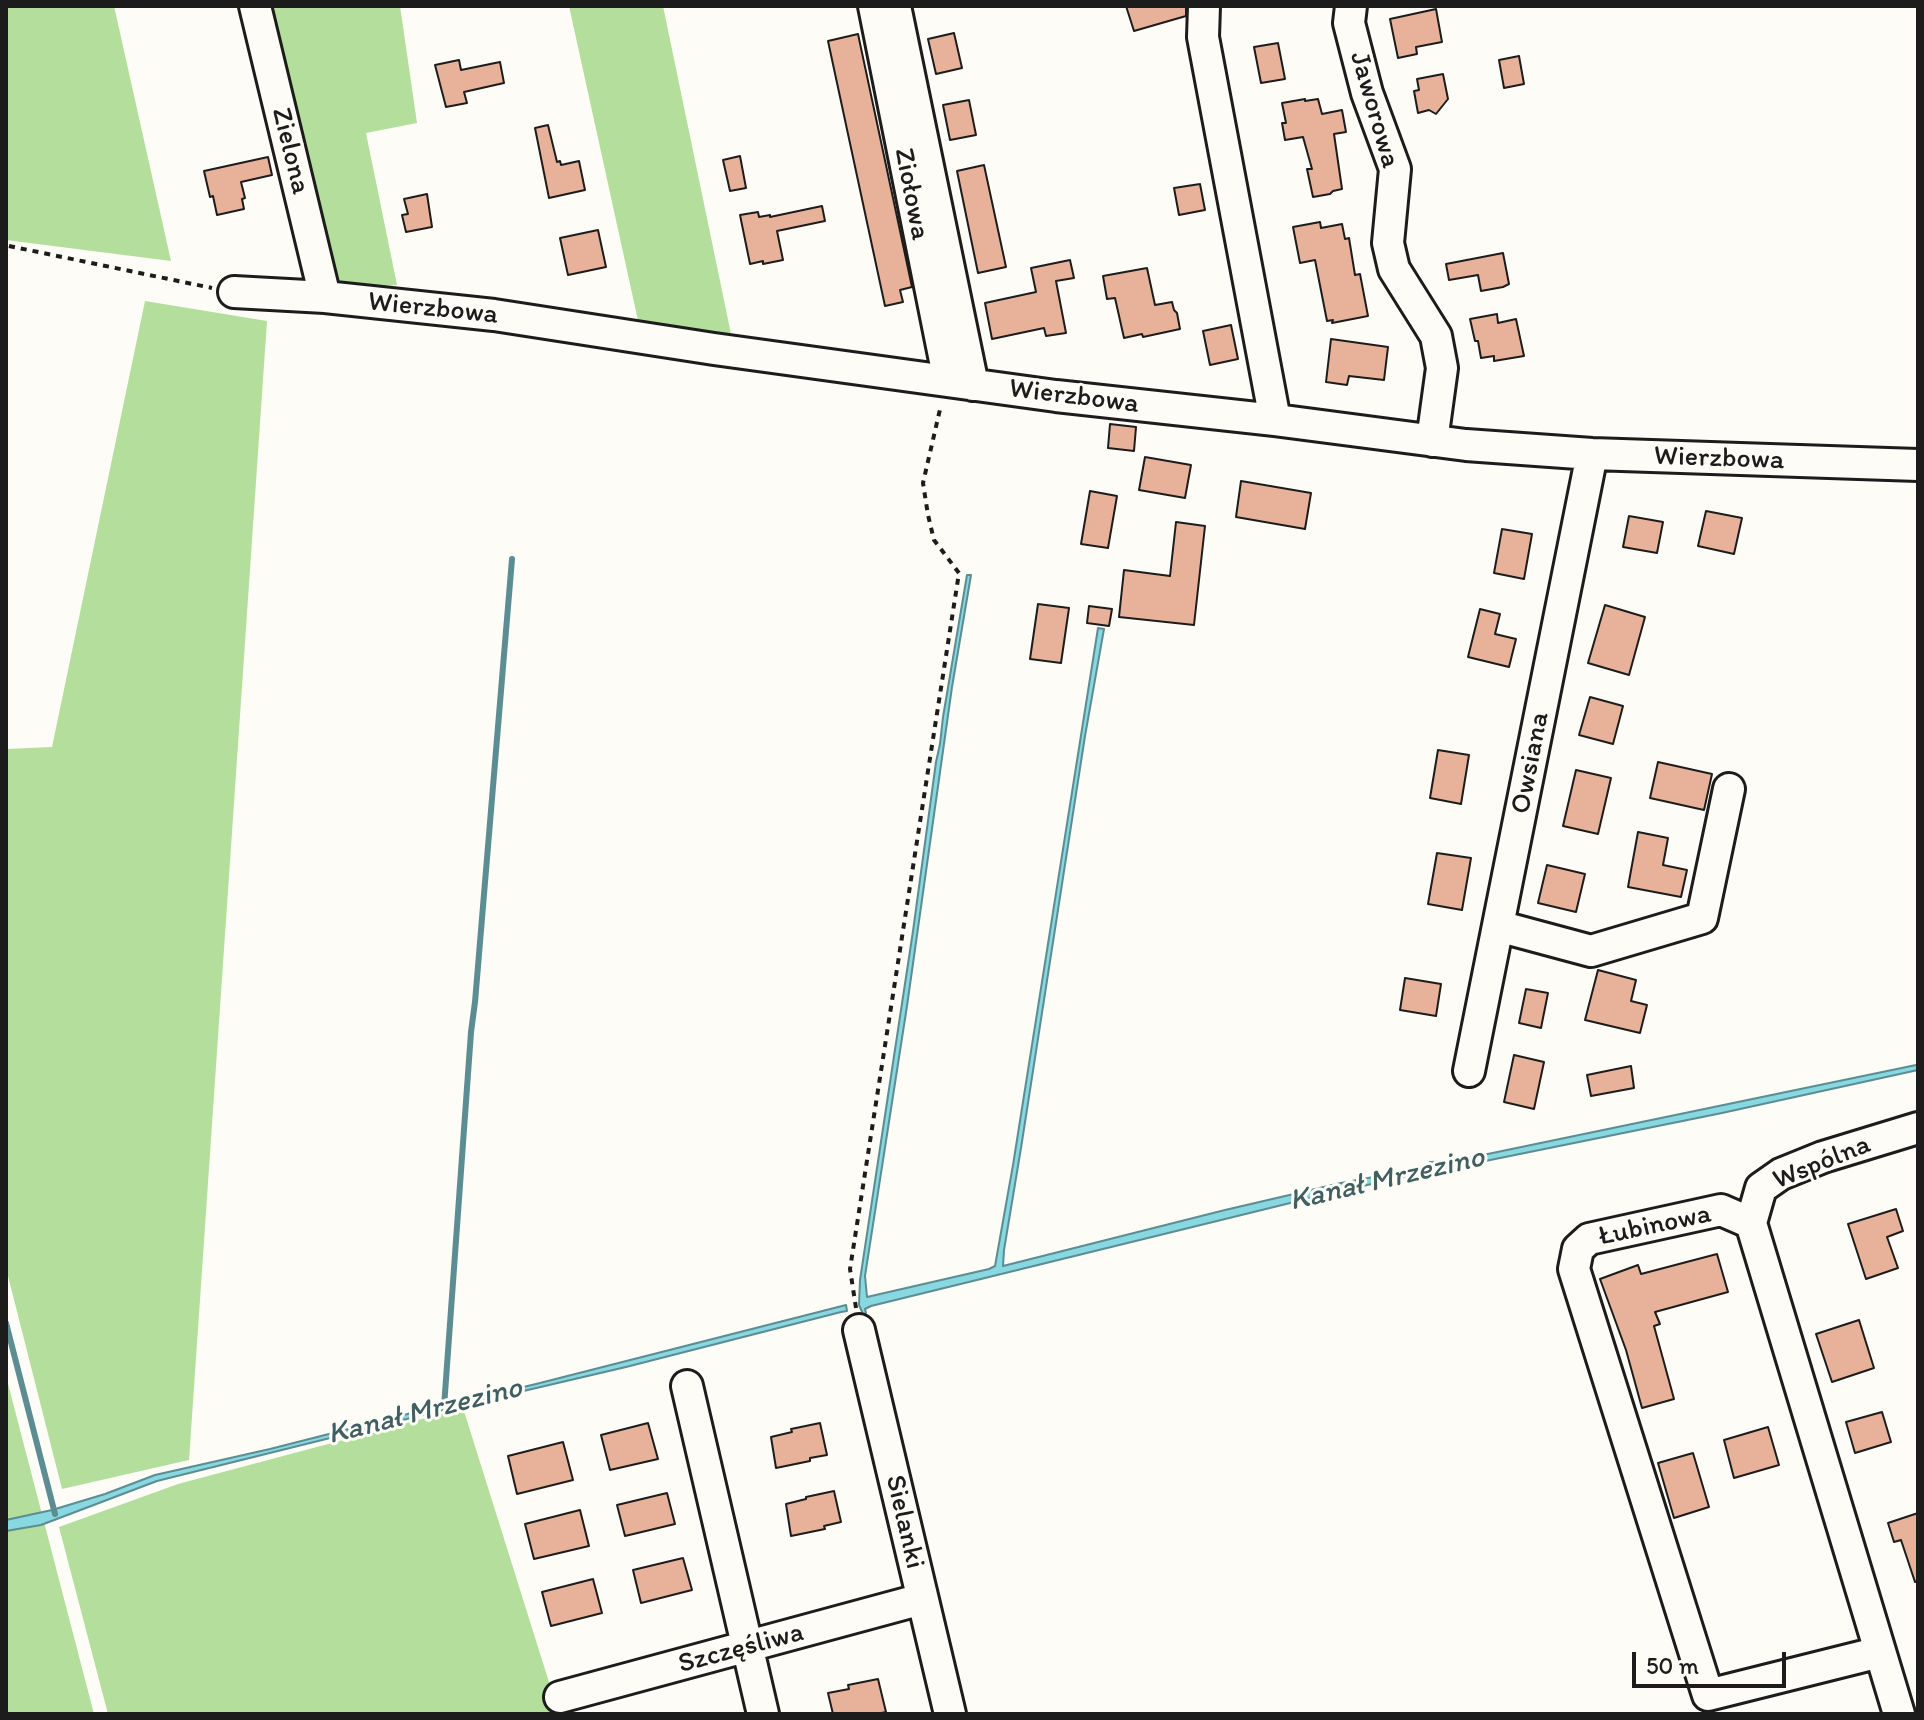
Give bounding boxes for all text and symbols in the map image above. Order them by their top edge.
street label: Jaworowa [1341,48,1407,172]
street label: Zielona [263,104,317,198]
street label: Ziołowa [886,145,936,243]
street label: Wierzbowa [366,285,500,333]
street label: Wierzbowa [1007,372,1141,422]
street label: Wierzbowa [1653,440,1785,478]
street label: Owsiana [1505,709,1557,817]
street label: Wspólna [1768,1128,1876,1198]
water label: Kanał Mrzezino [1286,1140,1488,1220]
street label: Łubinowa [1596,1198,1714,1254]
water label: Kanał Mrzezino [324,1370,526,1454]
street label: Sielanki [877,1472,931,1572]
street label: Szczęśliwa [675,1616,807,1682]
scale bar [1636,1636,1790,1686]
text: 50 m [1646,1651,1699,1680]

